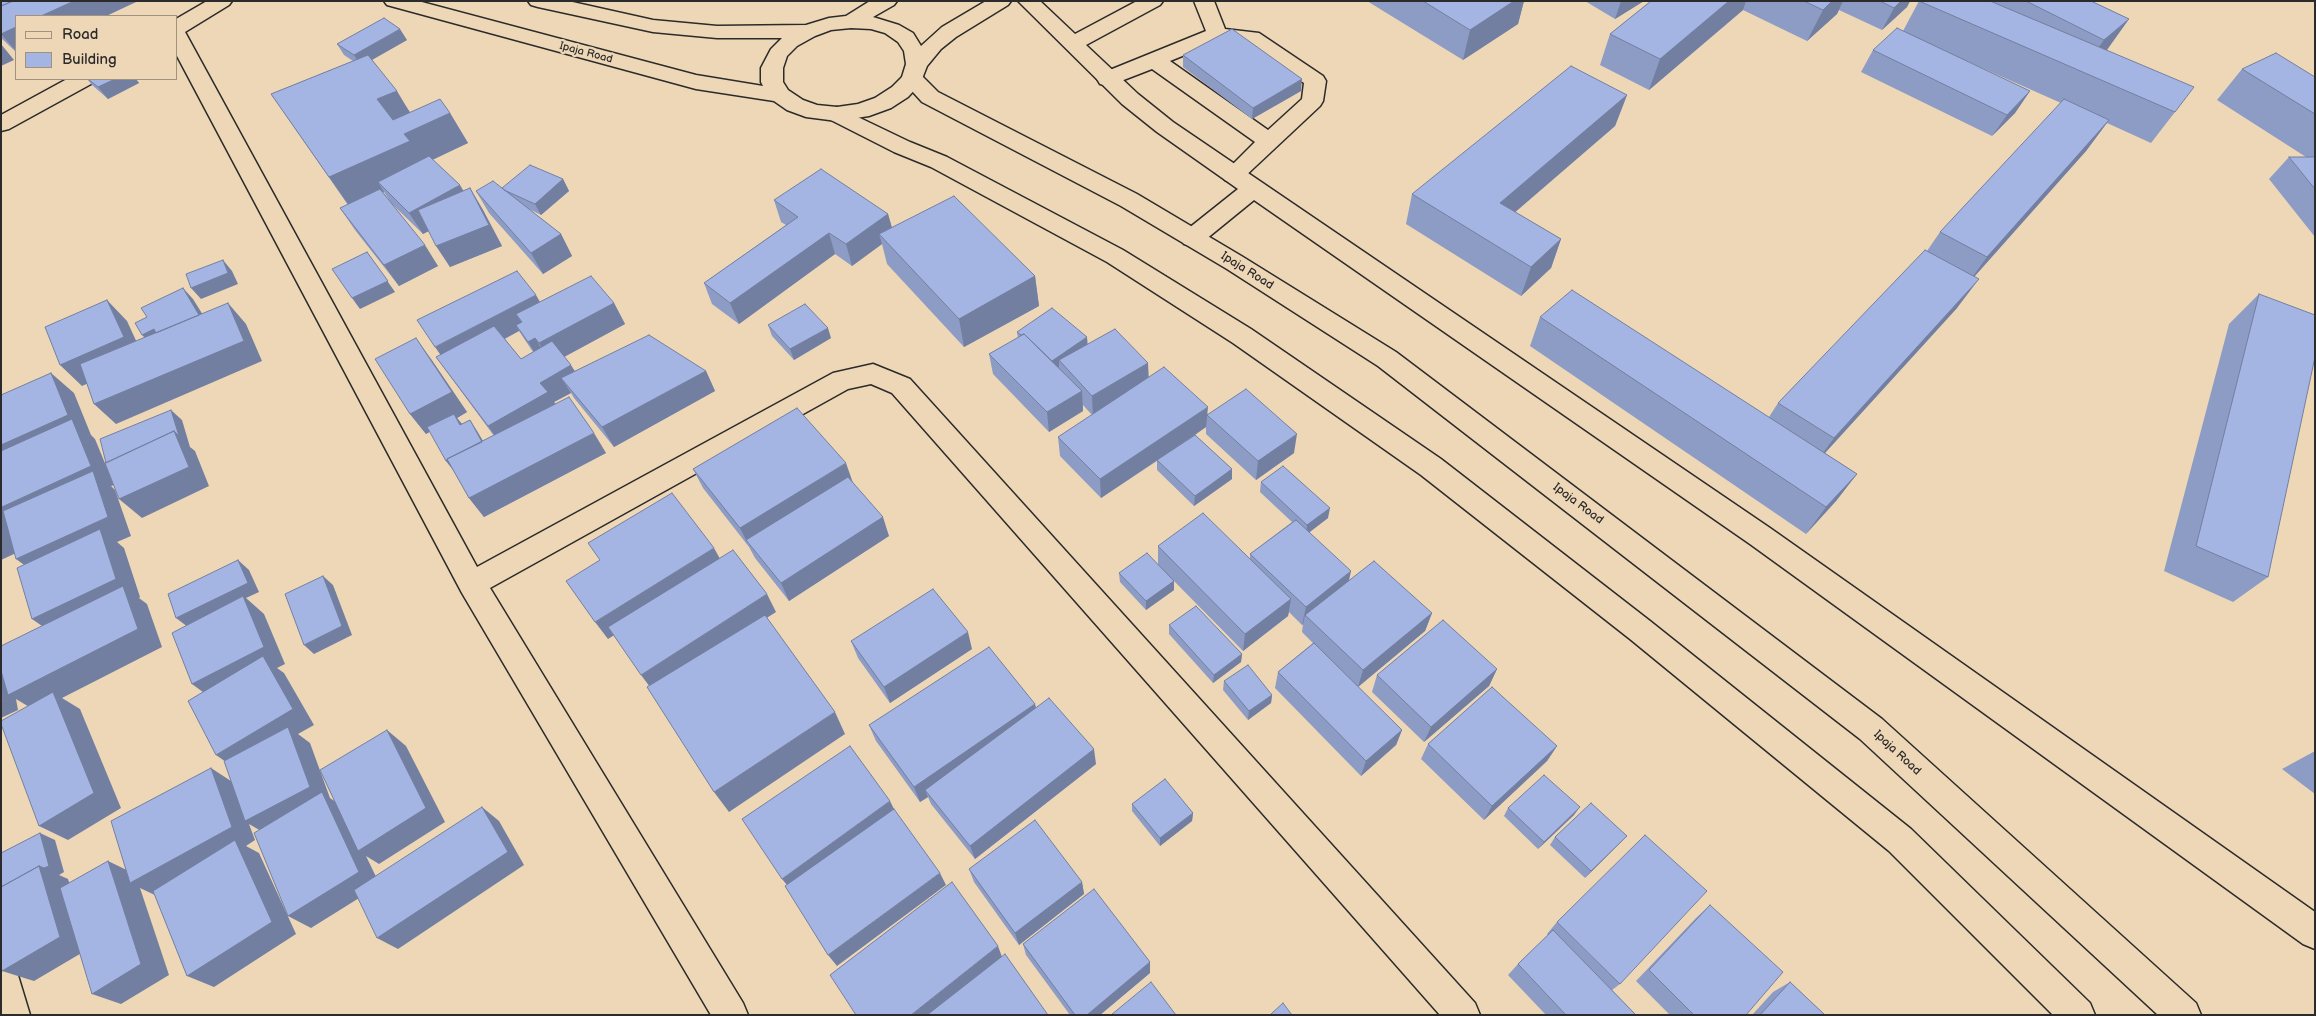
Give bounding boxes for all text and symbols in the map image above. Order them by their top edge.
legend [15,15,178,80]
text: Road [62,25,98,44]
street label: Ipaja Road [558,40,614,66]
text: Building [62,50,117,69]
street label: Ipaja Road [1218,249,1276,293]
street label: Ipaja Road [1550,480,1606,528]
street label: Ipaja Road [1870,727,1924,779]

